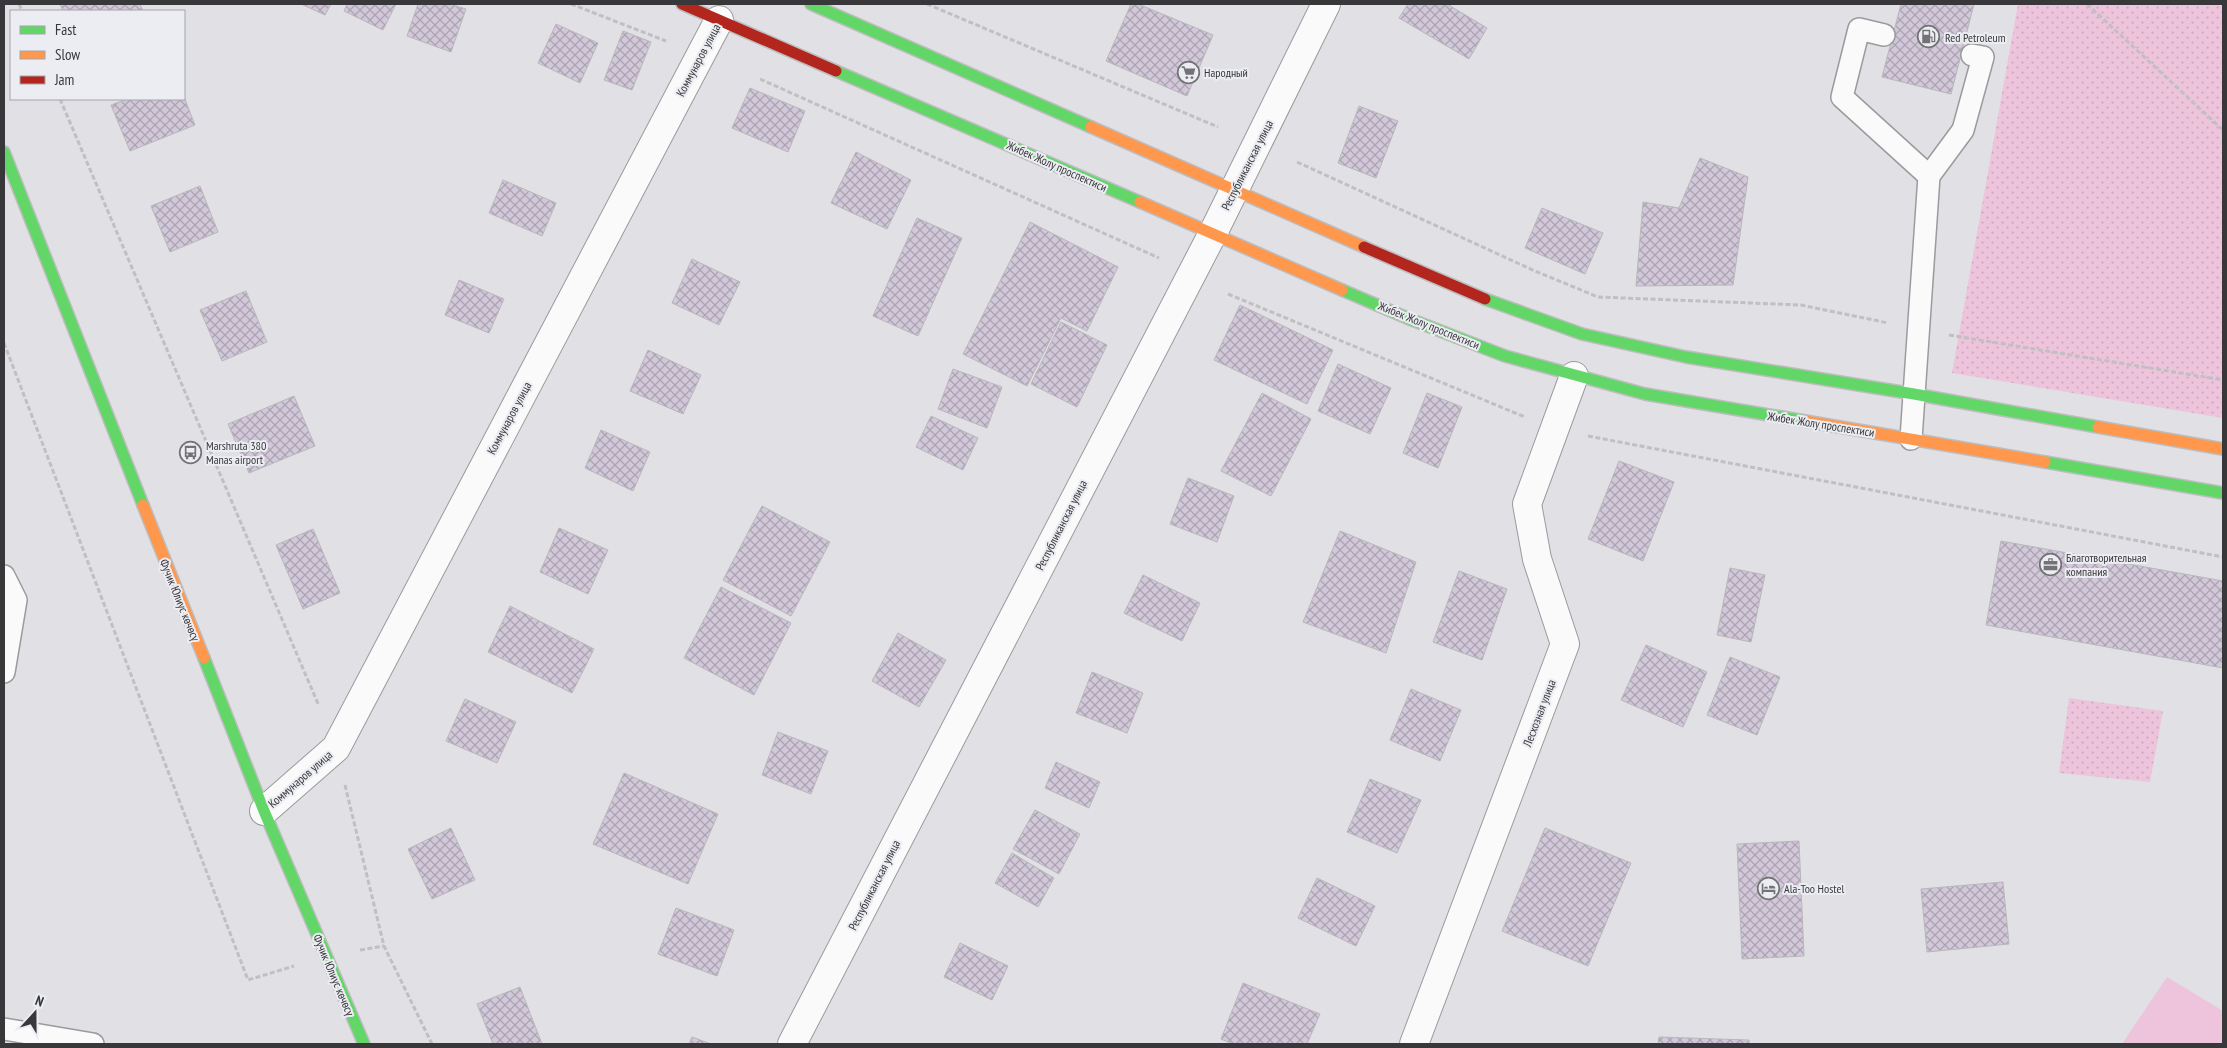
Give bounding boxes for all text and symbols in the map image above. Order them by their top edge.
legend [10,10,185,100]
text: Fast [55,20,76,39]
street label: Коммунаров улица [673,21,723,99]
fuel station icon: Red Petroleum [1917,25,1941,49]
place label: Red Petroleum [1945,30,2006,45]
text: Slow [55,45,80,64]
supermarket icon: Народный [1176,60,1200,84]
place label: Народный [1204,65,1248,80]
text: Jam [54,70,74,89]
street label: Республиканская улица [1218,117,1276,213]
street label: Жибек Жолу проспектиси [1004,137,1109,195]
street label: Жибек Жолу проспектиси [1375,297,1482,352]
street label: Коммунаров улица [484,379,534,457]
street label: Жибек Жолу проспектиси [1766,408,1876,440]
place label: Marshruta 380 Manas airport [206,438,266,467]
bus stop icon: Marshruta 380 Manas airport [178,440,202,464]
street label: Республиканская улица [1032,477,1090,573]
place label: Благотворительная компания [2066,550,2147,579]
office icon: Благотворительная компания [2038,552,2062,576]
street label: Фучик Юлиус көчөсү [157,557,203,644]
street label: Лесхозная улица [1519,677,1559,750]
street label: Коммунаров улица [265,747,335,811]
street label: Республиканская улица [845,837,903,933]
hotel icon: Ala-Too Hostel [1756,876,1780,900]
place label: Ala-Too Hostel [1784,881,1844,896]
street label: Фучик Юлиус көчөсү [310,932,358,1018]
north arrow [10,988,60,1038]
text: N [33,991,46,1011]

